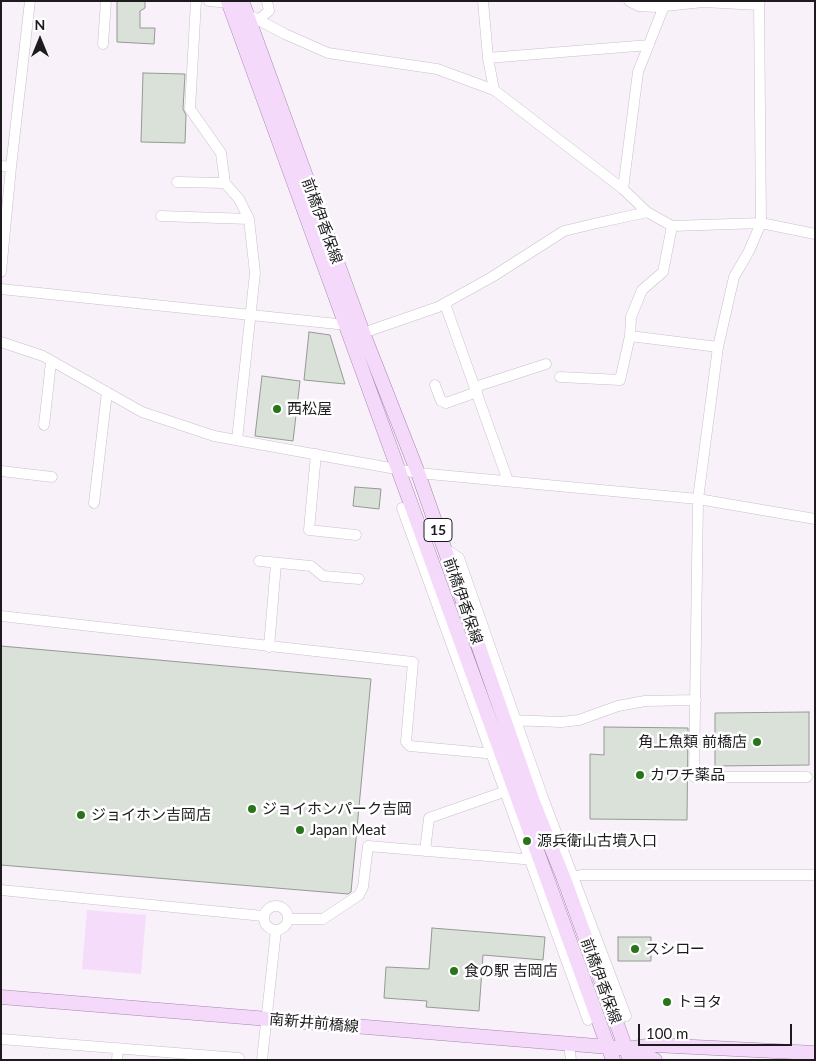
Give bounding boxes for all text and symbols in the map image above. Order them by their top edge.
north arrow [15,15,65,65]
text: N [35,16,45,33]
street label: 前橋伊香保線 [298,176,346,266]
place label: 西松屋 [287,400,332,418]
marker: 西松屋 [271,403,283,415]
road number: 15 [424,518,452,542]
street label: 前橋伊香保線 [440,556,486,646]
place label: 角上魚類 前橋店 [638,733,747,751]
marker: 角上魚類 前橋店 [751,736,763,748]
place label: カワチ薬品 [650,766,725,784]
marker: カワチ薬品 [634,769,646,781]
place label: ジョイホンパーク吉岡 [262,800,412,818]
marker: ジョイホンパーク吉岡 [246,803,258,815]
place label: ジョイホン吉岡店 [91,806,211,824]
marker: ジョイホン吉岡店 [75,809,87,821]
place label: Japan Meat [310,821,386,839]
marker: Japan Meat [294,824,306,836]
place label: 源兵衛山古墳入口 [537,832,657,850]
marker: 源兵衛山古墳入口 [521,835,533,847]
street label: 前橋伊香保線 [577,936,625,1026]
place label: スシロー [645,940,705,958]
marker: スシロー [629,943,641,955]
place label: 食の駅 吉岡店 [464,962,558,980]
marker: 食の駅 吉岡店 [448,965,460,977]
place label: トヨタ [677,993,722,1011]
marker: トヨタ [661,996,673,1008]
street label: 南新井前橋線 [268,1010,360,1036]
scale bar [641,1014,795,1046]
text: 100 m [646,1024,688,1042]

